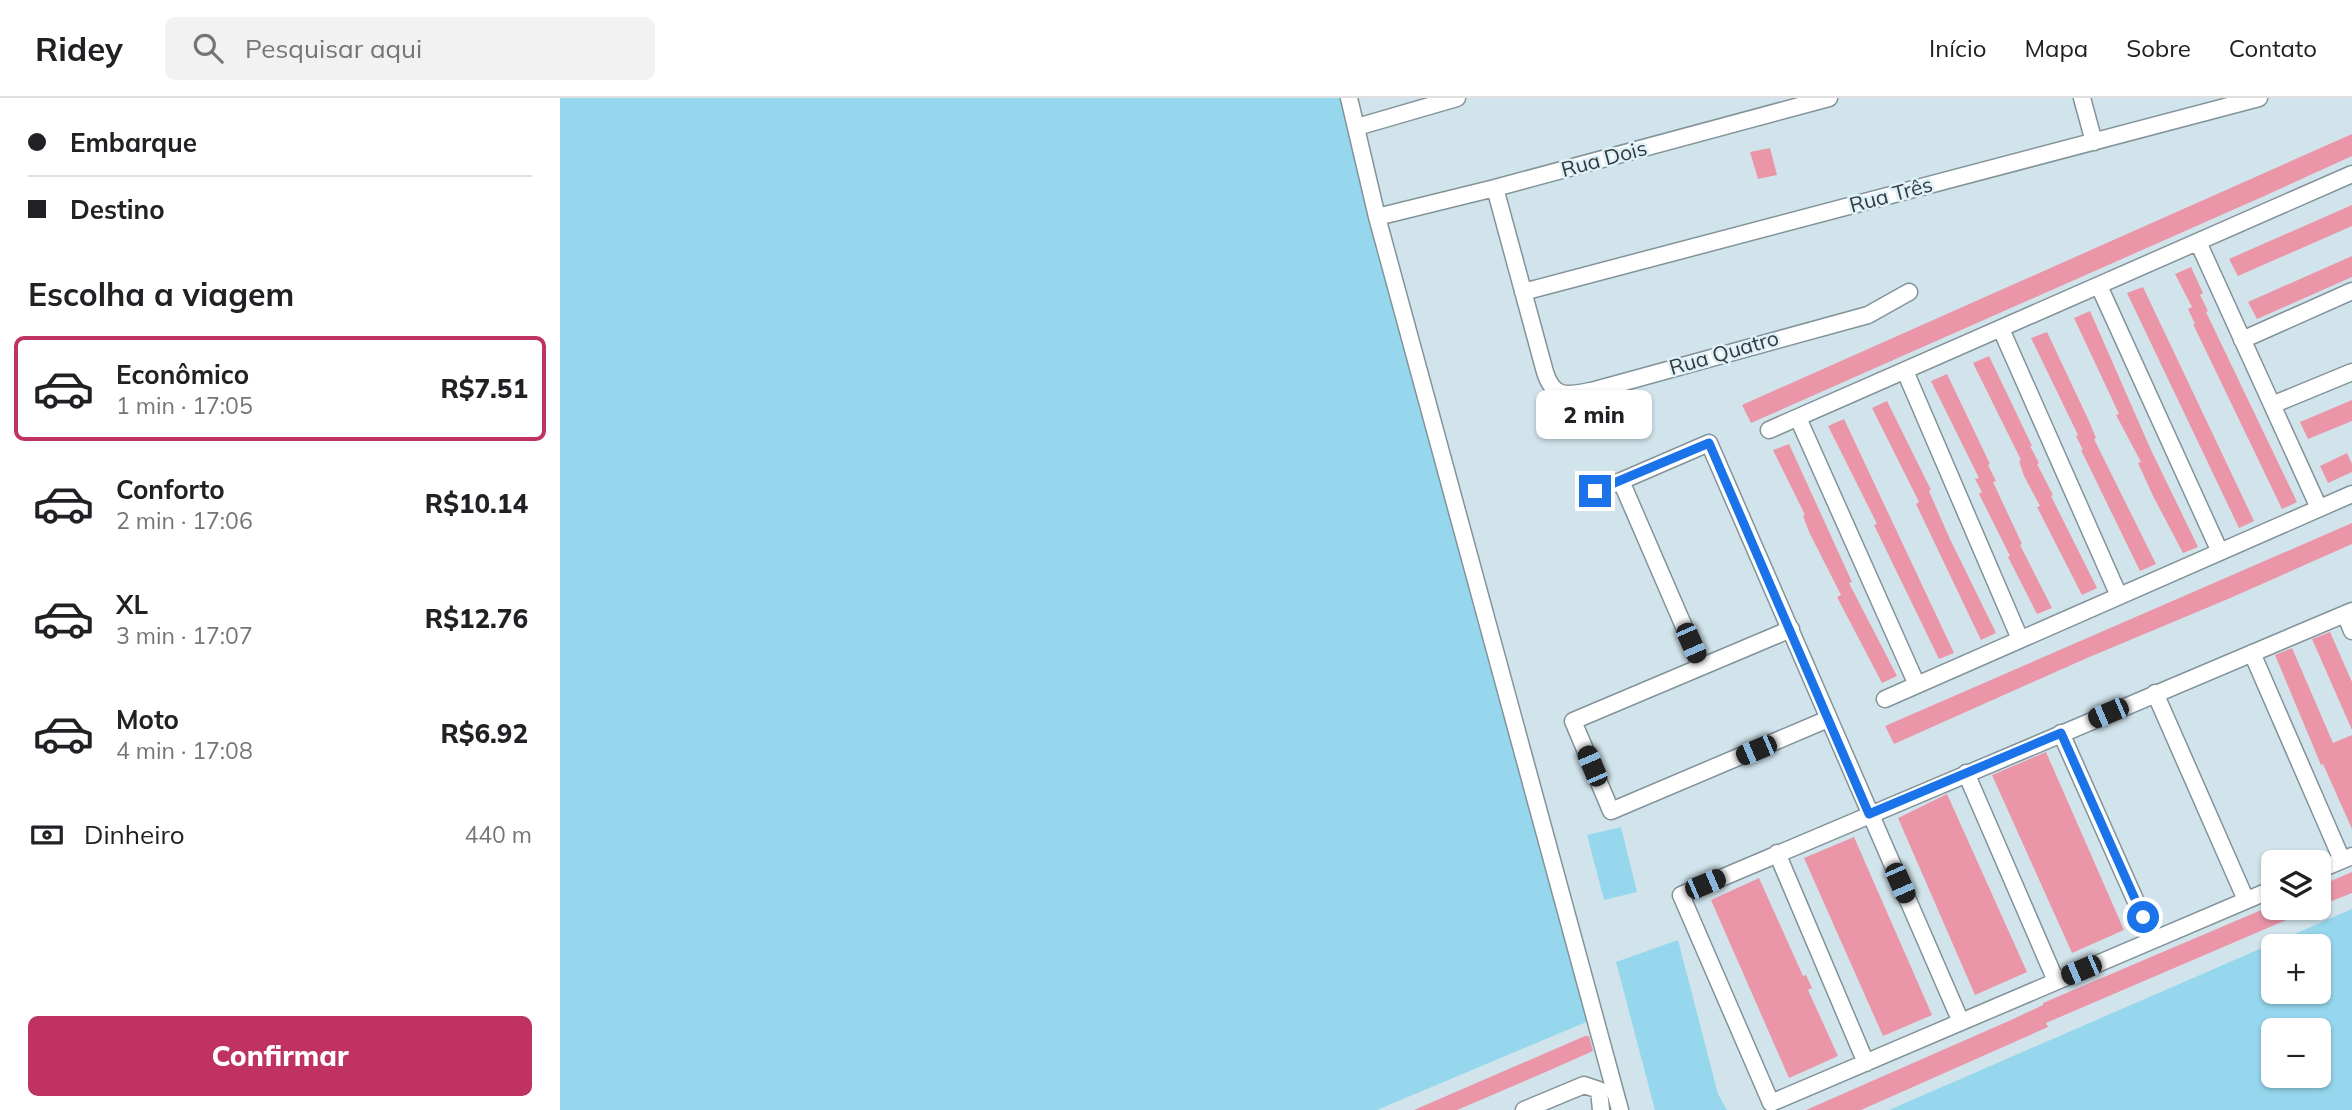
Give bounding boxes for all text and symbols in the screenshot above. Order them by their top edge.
search box [165,17,655,80]
text: Ridey [35,28,123,69]
icon: search [189,29,227,67]
text: Pesquisar aqui [245,32,422,65]
text: Início [1929,33,1986,63]
text: Mapa [2024,33,2088,63]
text: Sobre [2126,33,2191,63]
text: Contato [2229,33,2317,63]
text: Embarque [70,126,197,159]
street label: Rua Dois [1558,134,1650,182]
street label: Rua Três [1846,170,1935,218]
text: Destino [70,193,165,226]
text: Escolha a viagem [28,274,294,314]
street label: Rua Quatro [1666,324,1781,380]
icon: car [32,357,95,420]
text: Econômico [116,358,249,391]
text: R$7.51 [440,372,528,405]
callout: 2 min [1537,390,1653,438]
text: 1 min · 17:05 [116,391,253,420]
text: 2 min [1563,400,1625,429]
icon: car [32,472,95,535]
text: Conforto [116,473,225,506]
route end [1579,475,1611,507]
text: R$10.14 [425,487,528,520]
text: 2 min · 17:06 [116,506,253,535]
icon: car [32,587,95,650]
text: XL [116,588,148,621]
text: R$12.76 [425,602,528,635]
car [1673,620,1710,666]
text: 3 min · 17:07 [116,621,253,650]
car [2085,695,2132,731]
icon: car [32,702,95,765]
text: Moto [116,703,179,736]
text: R$6.92 [440,717,528,750]
car [1733,732,1780,768]
text: 4 min · 17:08 [116,736,253,765]
car [1575,743,1610,789]
icon: cash [28,816,66,854]
text: Dinheiro [84,818,185,851]
text: 440 m [464,820,532,849]
map controls [2261,850,2331,1088]
button: layers [2261,850,2331,920]
car [1882,860,1919,906]
car [1682,866,1729,902]
route start [2127,901,2159,933]
button: + [2261,934,2331,1004]
car [2058,952,2105,988]
button: Confirmar [28,1016,532,1096]
button: − [2261,1018,2331,1088]

